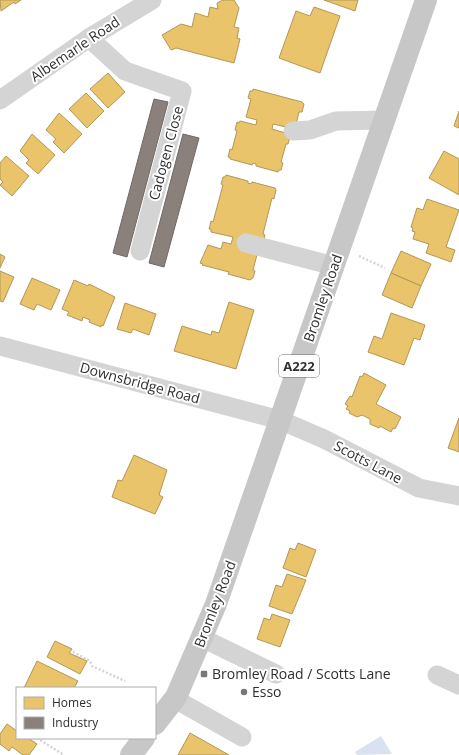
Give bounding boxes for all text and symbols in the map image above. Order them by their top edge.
street label: Albemarle Road [26,12,123,85]
street label: Cadogen Close [144,104,187,202]
street label: Bromley Road [299,251,346,344]
road number: A222 [279,355,319,377]
street label: Downsbridge Road [78,357,202,408]
street label: Scotts Lane [331,436,406,488]
street label: Bromley Road [189,558,240,650]
place label: Bromley Road / Scotts Lane [212,664,391,683]
marker: Bromley Road / Scotts Lane [199,669,209,679]
place label: Esso [252,682,282,701]
legend [16,687,156,739]
marker: Esso [239,687,249,697]
text: Homes [52,694,92,711]
text: Industry [52,714,99,731]

